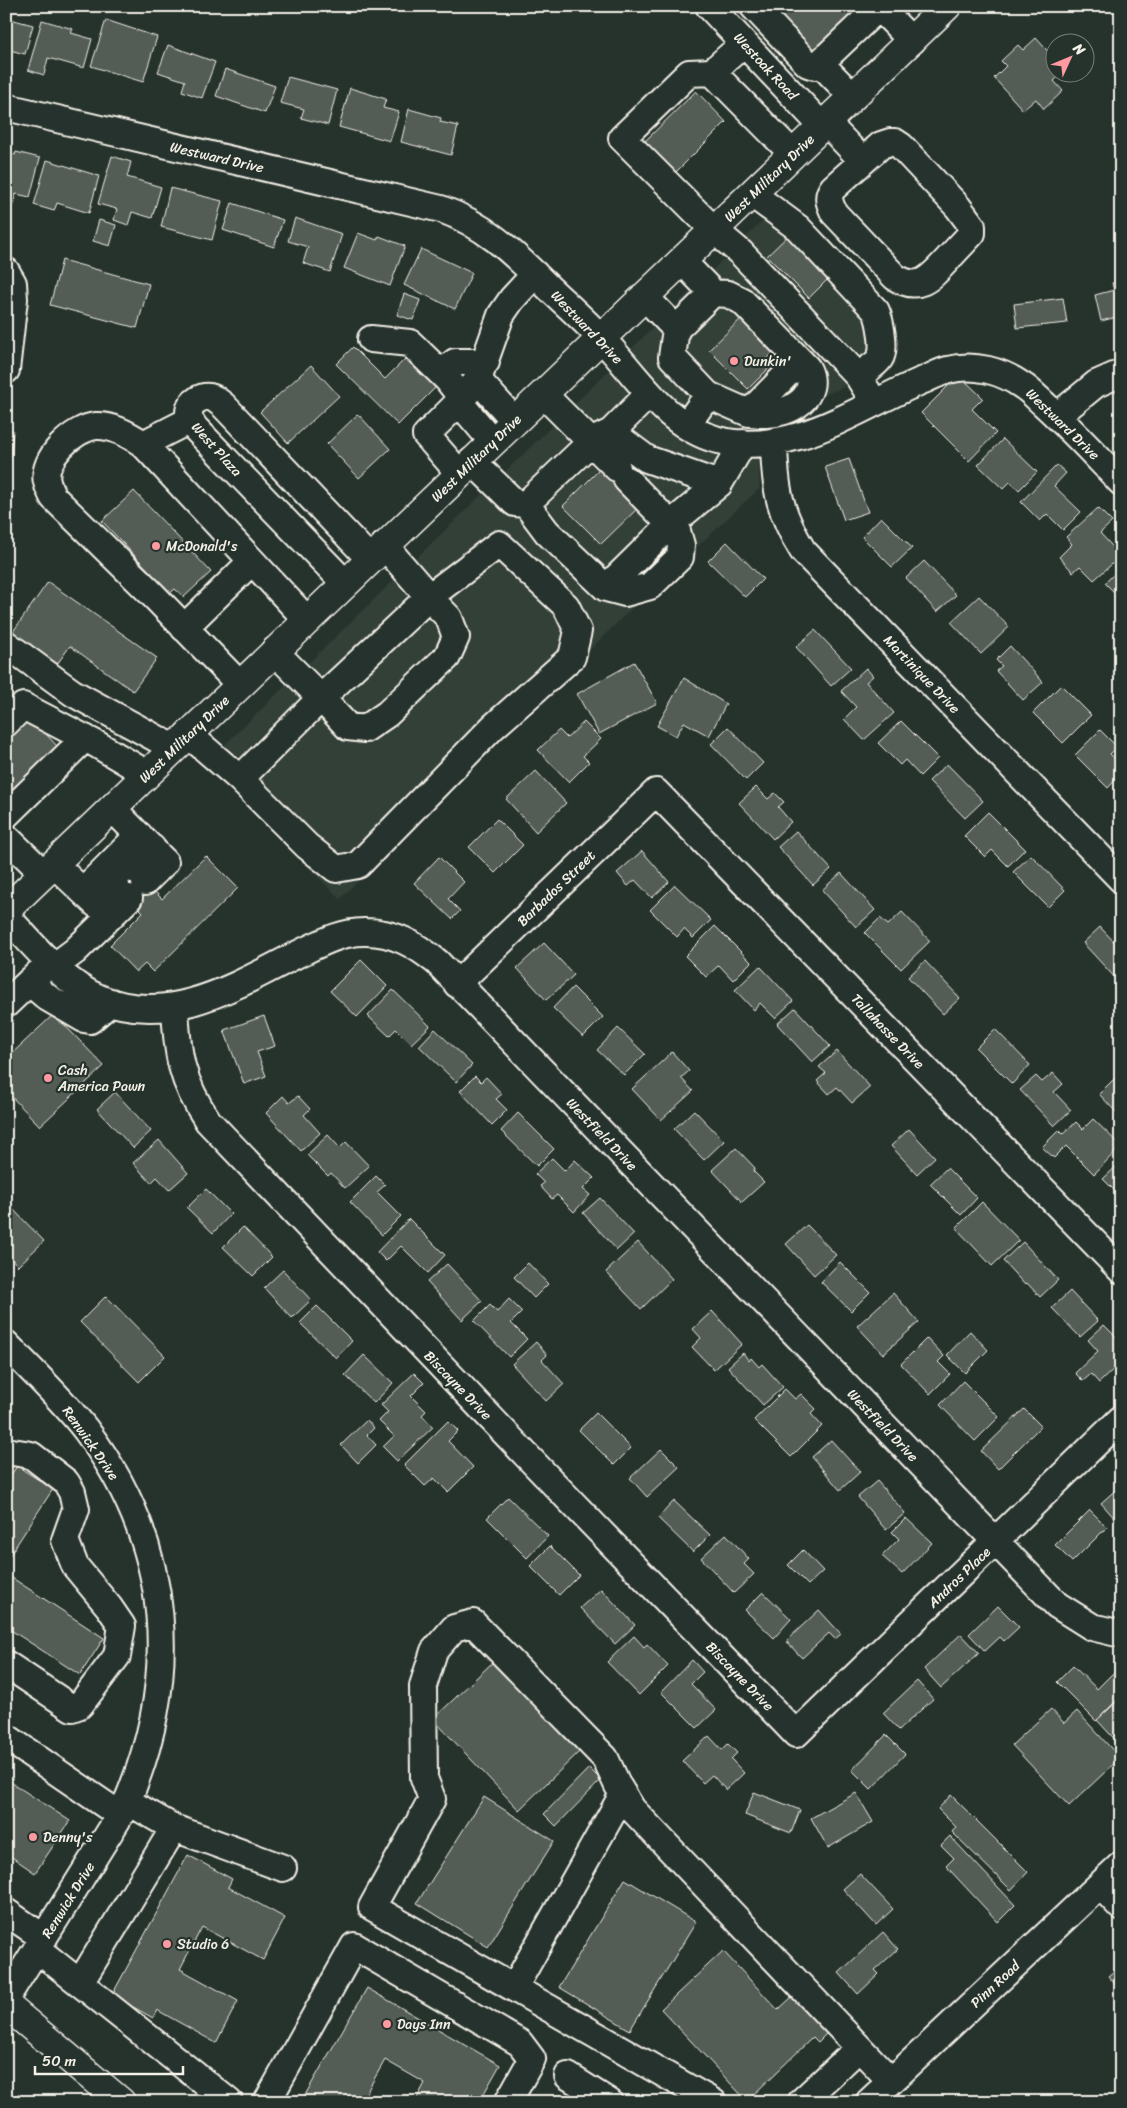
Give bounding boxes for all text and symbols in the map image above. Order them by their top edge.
street label: Westoak Road [727,26,805,107]
north arrow [1044,32,1094,82]
text: N [1066,36,1092,62]
street label: West Military Drive [718,128,821,229]
street label: Westward Drive [167,135,266,180]
street label: Westward Drive [544,284,629,370]
place label: Dunkin' [744,349,792,374]
marker: Dunkin' [728,355,740,367]
street label: Westward Drive [1020,382,1106,467]
street label: West Military Drive [425,408,528,509]
street label: West Plaza [185,416,248,483]
place label: McDonald's [166,534,238,559]
marker: McDonald's [150,540,162,552]
street label: Martinique Drive [877,629,966,720]
street label: West Military Drive [133,689,236,790]
street label: Barbados Street [511,844,602,933]
street label: Tallahasse Drive [845,987,931,1075]
place label: Cash America Pawn [57,1058,146,1099]
marker: Cash America Pawn [42,1072,54,1084]
street label: Westfield Drive [560,1092,644,1177]
street label: Biscayne Drive [417,1344,498,1426]
street label: Westfield Drive [841,1383,925,1468]
street label: Renwick Drive [56,1401,126,1486]
street label: Andros Place [921,1540,997,1615]
street label: Biscayne Drive [699,1635,780,1717]
place label: Denny's [43,1825,93,1850]
marker: Denny's [27,1831,39,1843]
street label: Renwick Drive [35,1857,102,1944]
place label: Studio 6 [177,1932,229,1957]
marker: Studio 6 [161,1938,173,1950]
street label: Pinn Road [964,1953,1027,2014]
place label: Days Inn [397,2012,451,2037]
marker: Days Inn [381,2018,393,2030]
scale bar [35,2043,182,2075]
text: 50 m [42,2048,77,2074]

